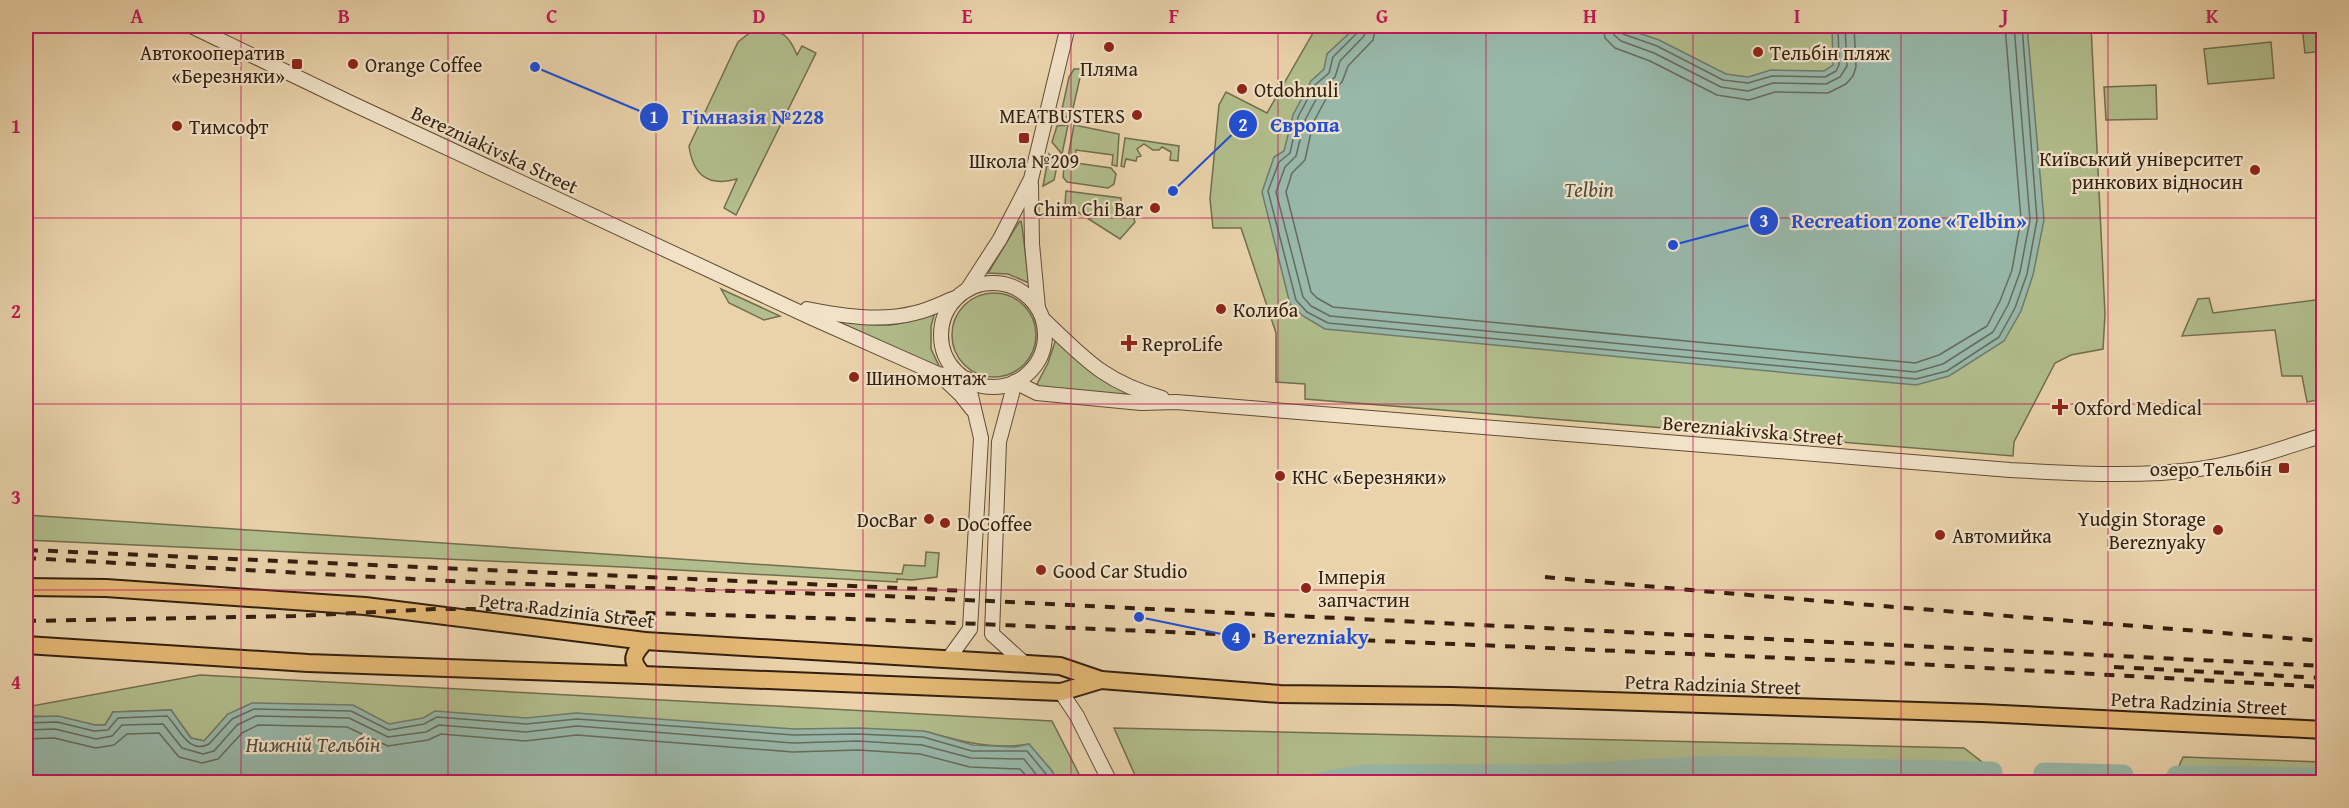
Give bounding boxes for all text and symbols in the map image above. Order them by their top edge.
text: A [131,1,144,30]
text: B [338,1,350,30]
text: C [546,1,558,30]
text: D [752,1,766,30]
text: E [962,1,973,30]
text: F [1169,1,1179,30]
text: G [1376,1,1388,30]
text: H [1583,1,1597,30]
text: I [1794,1,1800,30]
text: J [1999,1,2009,30]
text: K [2206,1,2219,30]
place label: Автокооператив «Березняки» [140,38,285,90]
place label: Тельбін пляж [1770,38,1890,67]
marker: Пляма [1102,40,1116,54]
marker: Тельбін пляж [1751,45,1765,59]
place label: Orange Coffee [365,50,482,79]
place label: Пляма [1080,54,1138,83]
marker: Автокооператив «Березняки» [290,57,304,71]
marker: Orange Coffee [346,57,360,71]
place label: Otdohnuli [1254,75,1339,104]
marker: Otdohnuli [1235,82,1249,96]
callout: Гімназія №228 [639,97,836,136]
street label: Berezniakivska Street [407,98,583,200]
text: Гімназія №228 [682,101,824,132]
place label: MEATBUSTERS [999,101,1125,130]
text: 1 [649,103,659,130]
callout: Європа [1228,105,1352,144]
marker: MEATBUSTERS [1130,108,1144,122]
text: Європа [1270,109,1340,140]
text: 1 [11,111,21,140]
text: 2 [1238,111,1248,138]
place label: Тимсофт [189,112,269,141]
marker: Тимсофт [170,119,184,133]
marker: Школа №209 [1017,131,1031,145]
place label: Київський університет ринкових відносин [2039,144,2243,196]
place label: Школа №209 [969,146,1079,175]
marker: Київський університет ринкових відносин [2248,163,2262,177]
water label: Telbin [1564,174,1614,205]
place label: Chim Chi Bar [1033,194,1143,223]
marker: Chim Chi Bar [1148,201,1162,215]
callout: Recreation zone «Telbin» [1749,201,2039,240]
text: Recreation zone «Telbin» [1791,205,2027,236]
text: 3 [1759,207,1769,234]
place label: Колиба [1233,295,1299,324]
text: 2 [11,296,21,325]
marker: Колиба [1214,302,1228,316]
place label: ReproLife [1142,329,1223,358]
marker: ReproLife [1120,334,1138,352]
place label: Шиномонтаж [866,363,987,392]
marker: Шиномонтаж [847,370,861,384]
place label: Oxford Medical [2074,393,2202,422]
marker: Oxford Medical [2051,398,2069,416]
street label: Berezniakivska Street [1661,408,1845,452]
place label: озеро Тельбін [2150,454,2272,483]
marker: озеро Тельбін [2277,461,2291,475]
place label: КНС «Березняки» [1292,462,1446,491]
marker: КНС «Березняки» [1273,469,1287,483]
text: 3 [11,482,21,511]
place label: Yudgin Storage Bereznyaky [2077,504,2206,556]
place label: DocBar [857,505,917,534]
place label: DoCoffee [957,509,1032,538]
marker: DocBar [922,512,936,526]
marker: DoCoffee [938,516,952,530]
place label: Автомийка [1952,521,2052,550]
marker: Yudgin Storage Bereznyaky [2211,523,2225,537]
marker: Автомийка [1933,528,1947,542]
place label: Good Car Studio [1053,556,1187,585]
place label: Імперія запчастин [1318,562,1410,614]
marker: Good Car Studio [1034,563,1048,577]
marker: Імперія запчастин [1299,581,1313,595]
street label: Petra Radzinia Street [478,585,656,635]
callout: Berezniaky [1221,617,1381,656]
text: Berezniaky [1263,621,1369,652]
text: 4 [1231,623,1241,650]
street label: Petra Radzinia Street [1624,666,1802,702]
text: 4 [11,667,21,696]
street label: Petra Radzinia Street [2110,684,2288,722]
water label: Нижній Тельбін [246,729,381,760]

